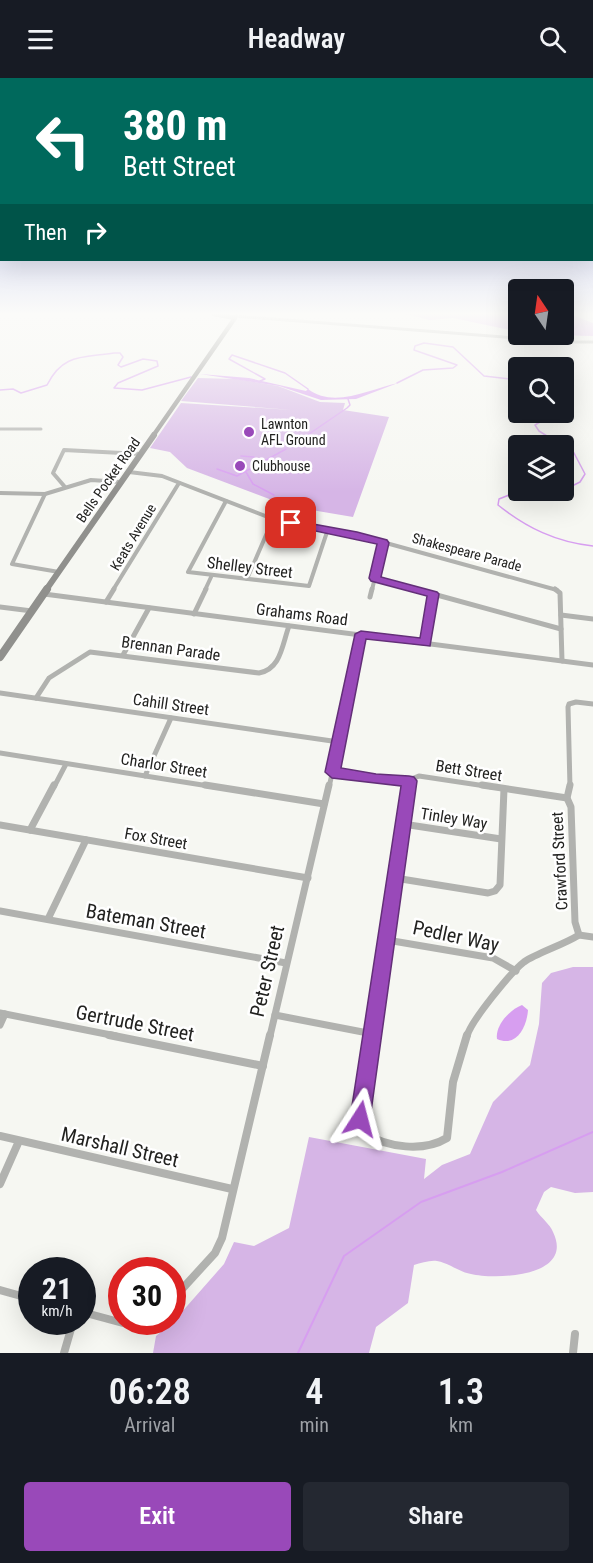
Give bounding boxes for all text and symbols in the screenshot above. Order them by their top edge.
icon: menu [24,23,57,56]
text: Headway [248,23,345,55]
icon: search [536,23,569,56]
text: 380 m [123,101,228,150]
icon: left [24,102,102,180]
text: Bett Street [123,151,236,183]
icon: right [79,216,112,249]
text: Then [24,220,67,245]
north arrow [508,279,574,345]
map controls [508,279,574,501]
button: search [508,357,574,423]
place label: Lawnton AFL Ground [261,416,326,448]
marker: Lawnton AFL Ground [242,425,256,439]
street label: Bells Pocket Road [73,435,143,525]
button: layers [508,435,574,501]
place label: Clubhouse [252,458,311,474]
marker: Clubhouse [233,459,247,473]
pin [265,497,316,548]
street label: Keats Avenue [107,500,159,573]
icon: arrive [274,506,307,539]
street label: Shakespeare Parade [411,530,524,574]
street label: Shelley Street [206,553,294,582]
street label: Grahams Road [255,599,349,630]
street label: Brennan Parade [120,632,222,665]
street label: Cahill Street [132,690,210,719]
street label: Charlor Street [119,749,209,782]
street label: Bett Street [434,756,504,785]
street label: Tinley Way [419,804,489,833]
street label: Crawford Street [547,811,572,911]
street label: Fox Street [123,824,189,853]
street label: Bateman Street [84,899,208,943]
street label: Pedler Way [411,915,501,957]
street label: Peter Street [245,923,289,1019]
street label: Gertrude Street [74,1000,196,1046]
position arrow [328,1087,392,1151]
street label: Marshall Street [59,1122,181,1172]
speed limit sign: 30 [108,1257,186,1335]
text: 21 [42,1271,72,1306]
text: km/h [42,1302,72,1320]
text: 06:28 [109,1371,191,1413]
text: 4 [305,1371,323,1413]
text: 1.3 [438,1371,484,1413]
text: Arrival [124,1413,175,1437]
text: min [300,1413,329,1437]
text: km [449,1413,473,1437]
button: Exit [24,1482,291,1551]
button: Share [303,1482,569,1551]

